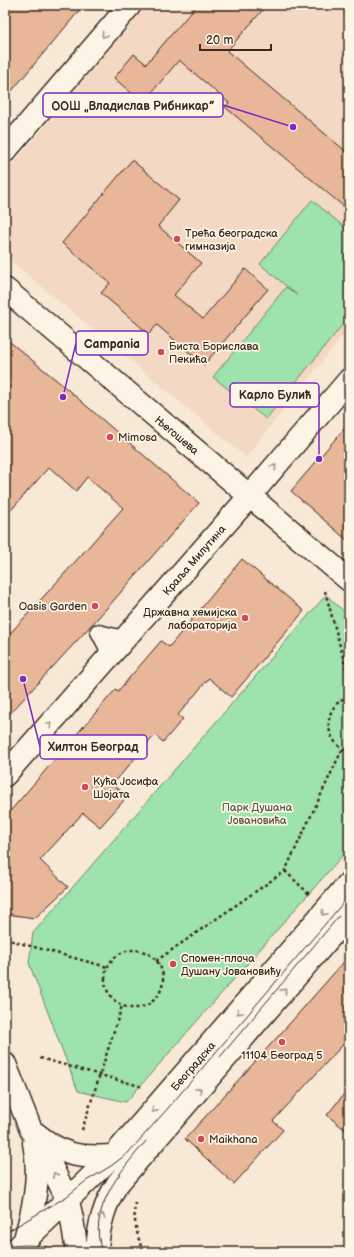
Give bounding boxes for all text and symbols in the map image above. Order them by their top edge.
scale bar [200,26,271,52]
one-way arrow [102,30,109,37]
text: 20 m [206,33,233,48]
callout: ООШ „Владислав Рибникар” [43,93,223,117]
text: ООШ „Владислав Рибникар” [51,99,215,114]
place label: Трећа београдска гимназија [185,227,278,253]
marker: Трећа београдска гимназија [172,234,182,244]
callout: Campania [76,331,148,355]
text: Campania [84,337,140,352]
place label: Биста Борислава Пекића [169,340,259,366]
marker: Биста Борислава Пекића [156,347,166,357]
callout: Карло Булић [230,383,319,407]
text: Карло Булић [239,388,311,403]
street label: Његошева [152,413,202,458]
place label: Mimosa [118,431,157,444]
marker: Mimosa [105,432,115,442]
one-way arrow [270,464,277,471]
street label: Краља Милутина [160,522,229,598]
place label: Oasis Garden [19,600,87,613]
marker: Oasis Garden [90,601,100,611]
place label: Државна хемијска лабораторија [143,606,237,632]
marker: Државна хемијска лабораторија [240,613,250,623]
one-way arrow [45,722,52,729]
callout: Хилтон Београд [40,735,147,759]
text: Хилтон Београд [47,740,139,755]
place label: Кућа Јосифа Шојата [93,775,159,801]
marker: Кућа Јосифа Шојата [80,782,90,792]
park label: Парк Душана Јовановића [222,801,293,827]
one-way arrow [321,908,328,916]
place label: Спомен-плоча Душану Јовановићу [181,952,281,978]
marker: Спомен-плоча Душану Јовановићу [168,959,178,969]
one-way arrow [279,989,286,996]
one-way arrow [237,1007,244,1014]
marker: 11104 Београд 5 [277,1037,287,1047]
street label: Београдска [169,1039,219,1094]
place label: 11104 Београд 5 [241,1049,323,1062]
one-way arrow [194,1087,201,1094]
one-way arrow [152,1106,159,1113]
place label: Maikhana [209,1133,257,1146]
marker: Maikhana [196,1134,206,1144]
one-way arrow [52,1171,60,1179]
one-way arrow [98,1213,106,1220]

